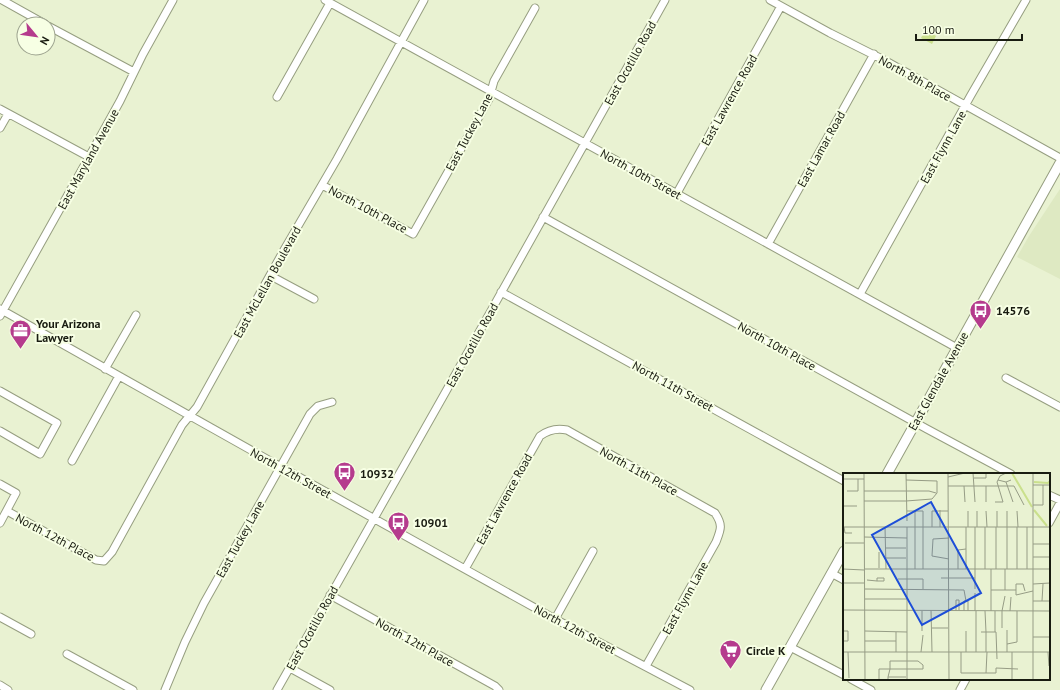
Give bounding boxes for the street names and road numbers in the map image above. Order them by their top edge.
street label: East Ocotillo Road [601,18,659,108]
street label: East Lawrence Road [698,52,760,148]
street label: North 8th Place [876,52,954,104]
street label: East Tuckey Lane [442,91,496,173]
street label: East Maryland Avenue [54,106,122,212]
street label: East Lamar Road [794,108,848,190]
street label: East Flynn Lane [917,108,969,186]
street label: North 10th Street [598,146,684,202]
street label: North 10th Place [326,182,410,236]
street label: East McLellan Boulevard [230,224,304,340]
street label: East Ocotillo Road [443,300,501,390]
street label: North 10th Place [735,318,819,374]
street label: East Glendale Avenue [905,329,971,433]
street label: North 11th Street [630,358,716,414]
street label: North 11th Place [597,443,681,499]
street label: North 12th Street [248,445,334,501]
street label: East Lawrence Road [473,451,535,547]
street label: East Tuckey Lane [213,498,267,580]
street label: North 12th Place [13,510,97,564]
street label: East Flynn Lane [659,559,711,637]
street label: East Ocotillo Road [283,583,341,673]
street label: North 12th Street [532,601,618,657]
street label: North 12th Place [373,614,457,670]

